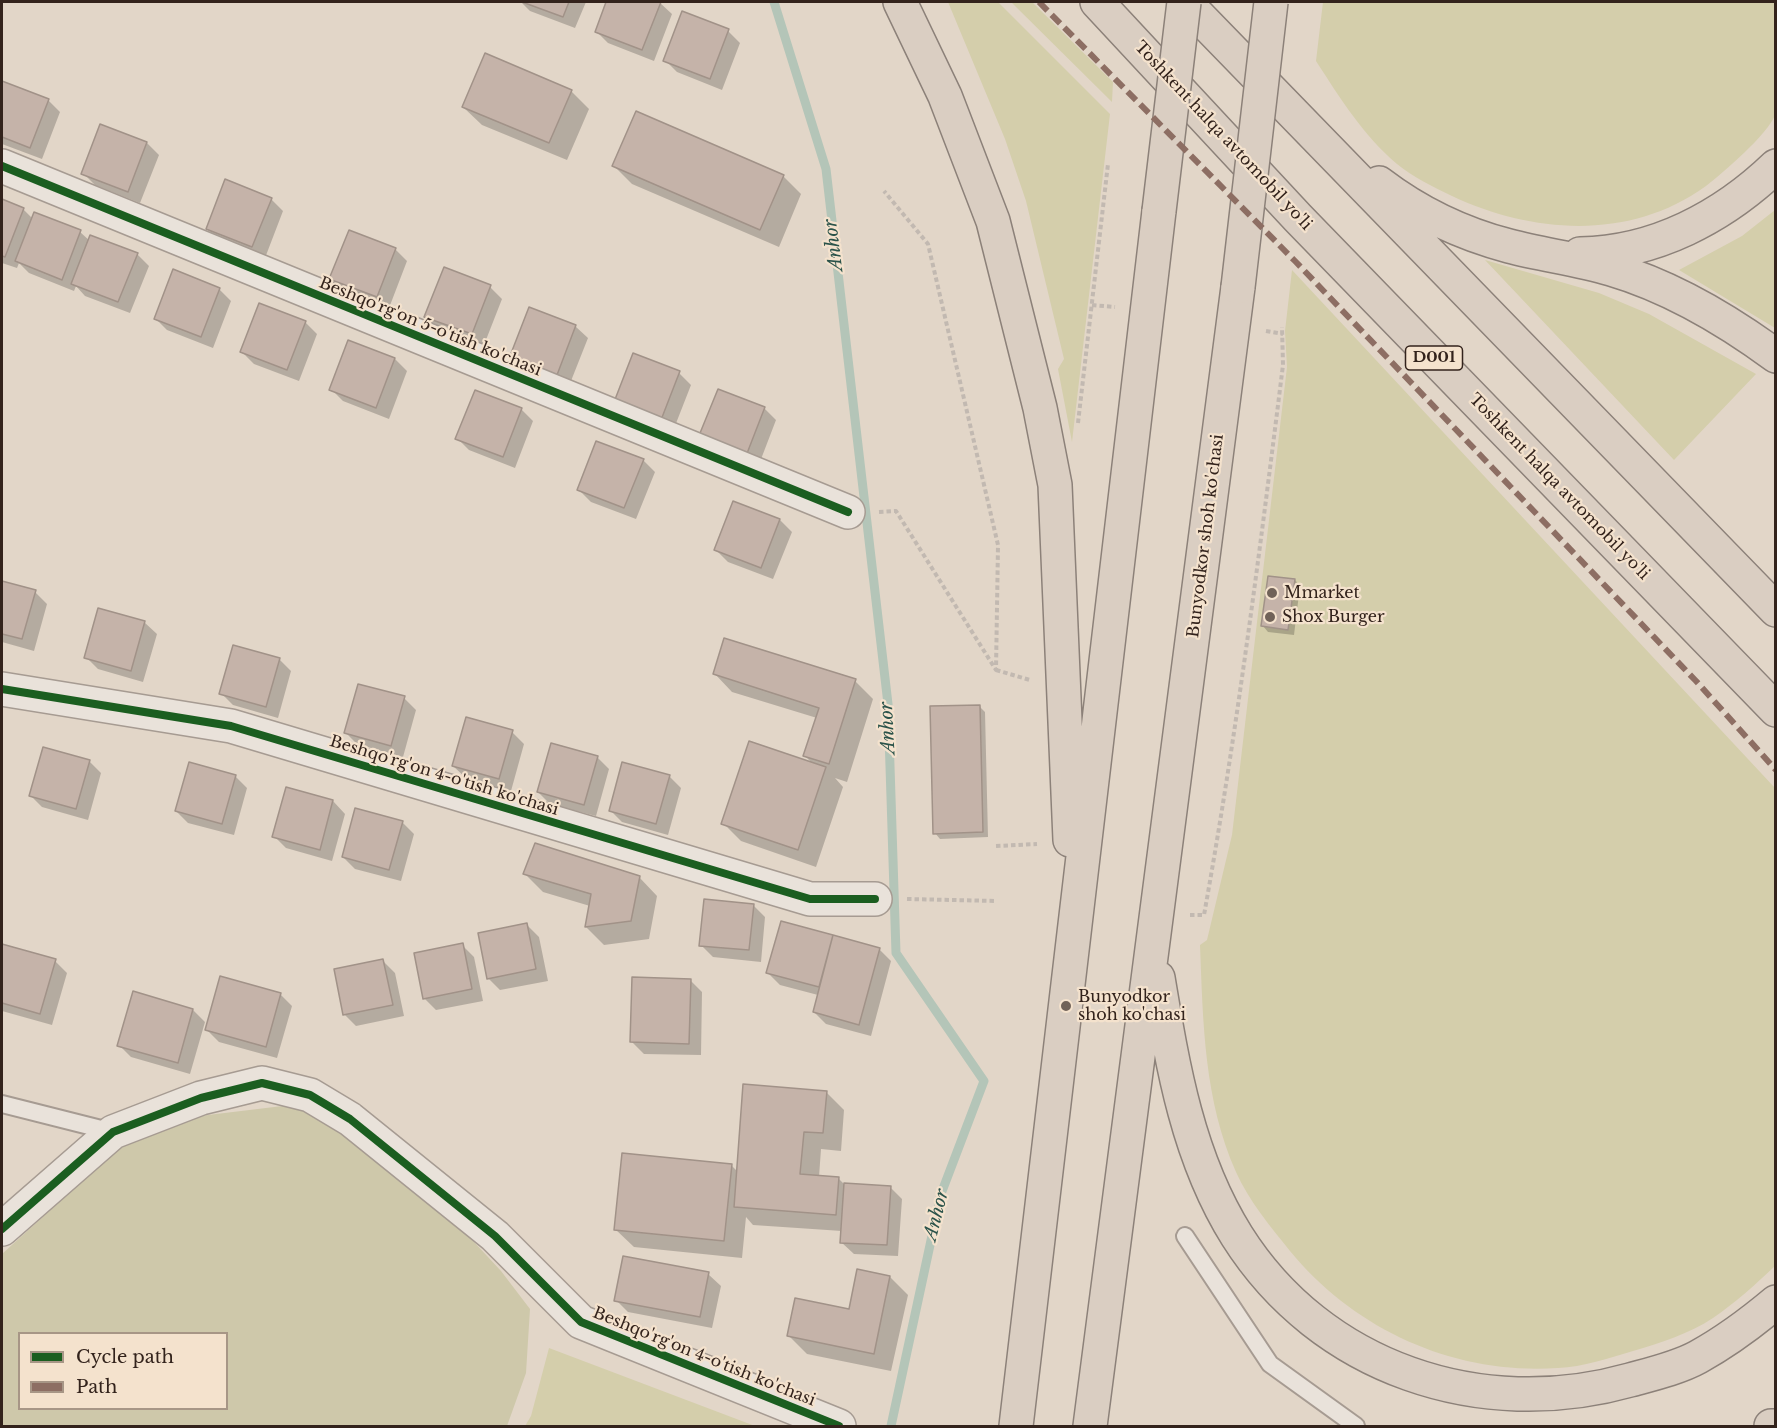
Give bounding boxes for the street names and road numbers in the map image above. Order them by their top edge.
street label: Toshkent halqa avtomobil yo'li [1130,38,1316,234]
street label: Beshqo'rg'on 5-o'tish ko'chasi [316,273,544,381]
road number: D001 [1406,346,1462,370]
street label: Toshkent halqa avtomobil yo'li [1465,390,1653,584]
street label: Bunyodkor shoh ko'chasi [1184,433,1228,639]
street label: Beshqo'rg'on 4-o'tish ko'chasi [327,732,561,820]
street label: Beshqo'rg'on 4-o'tish ko'chasi [590,1303,818,1411]

